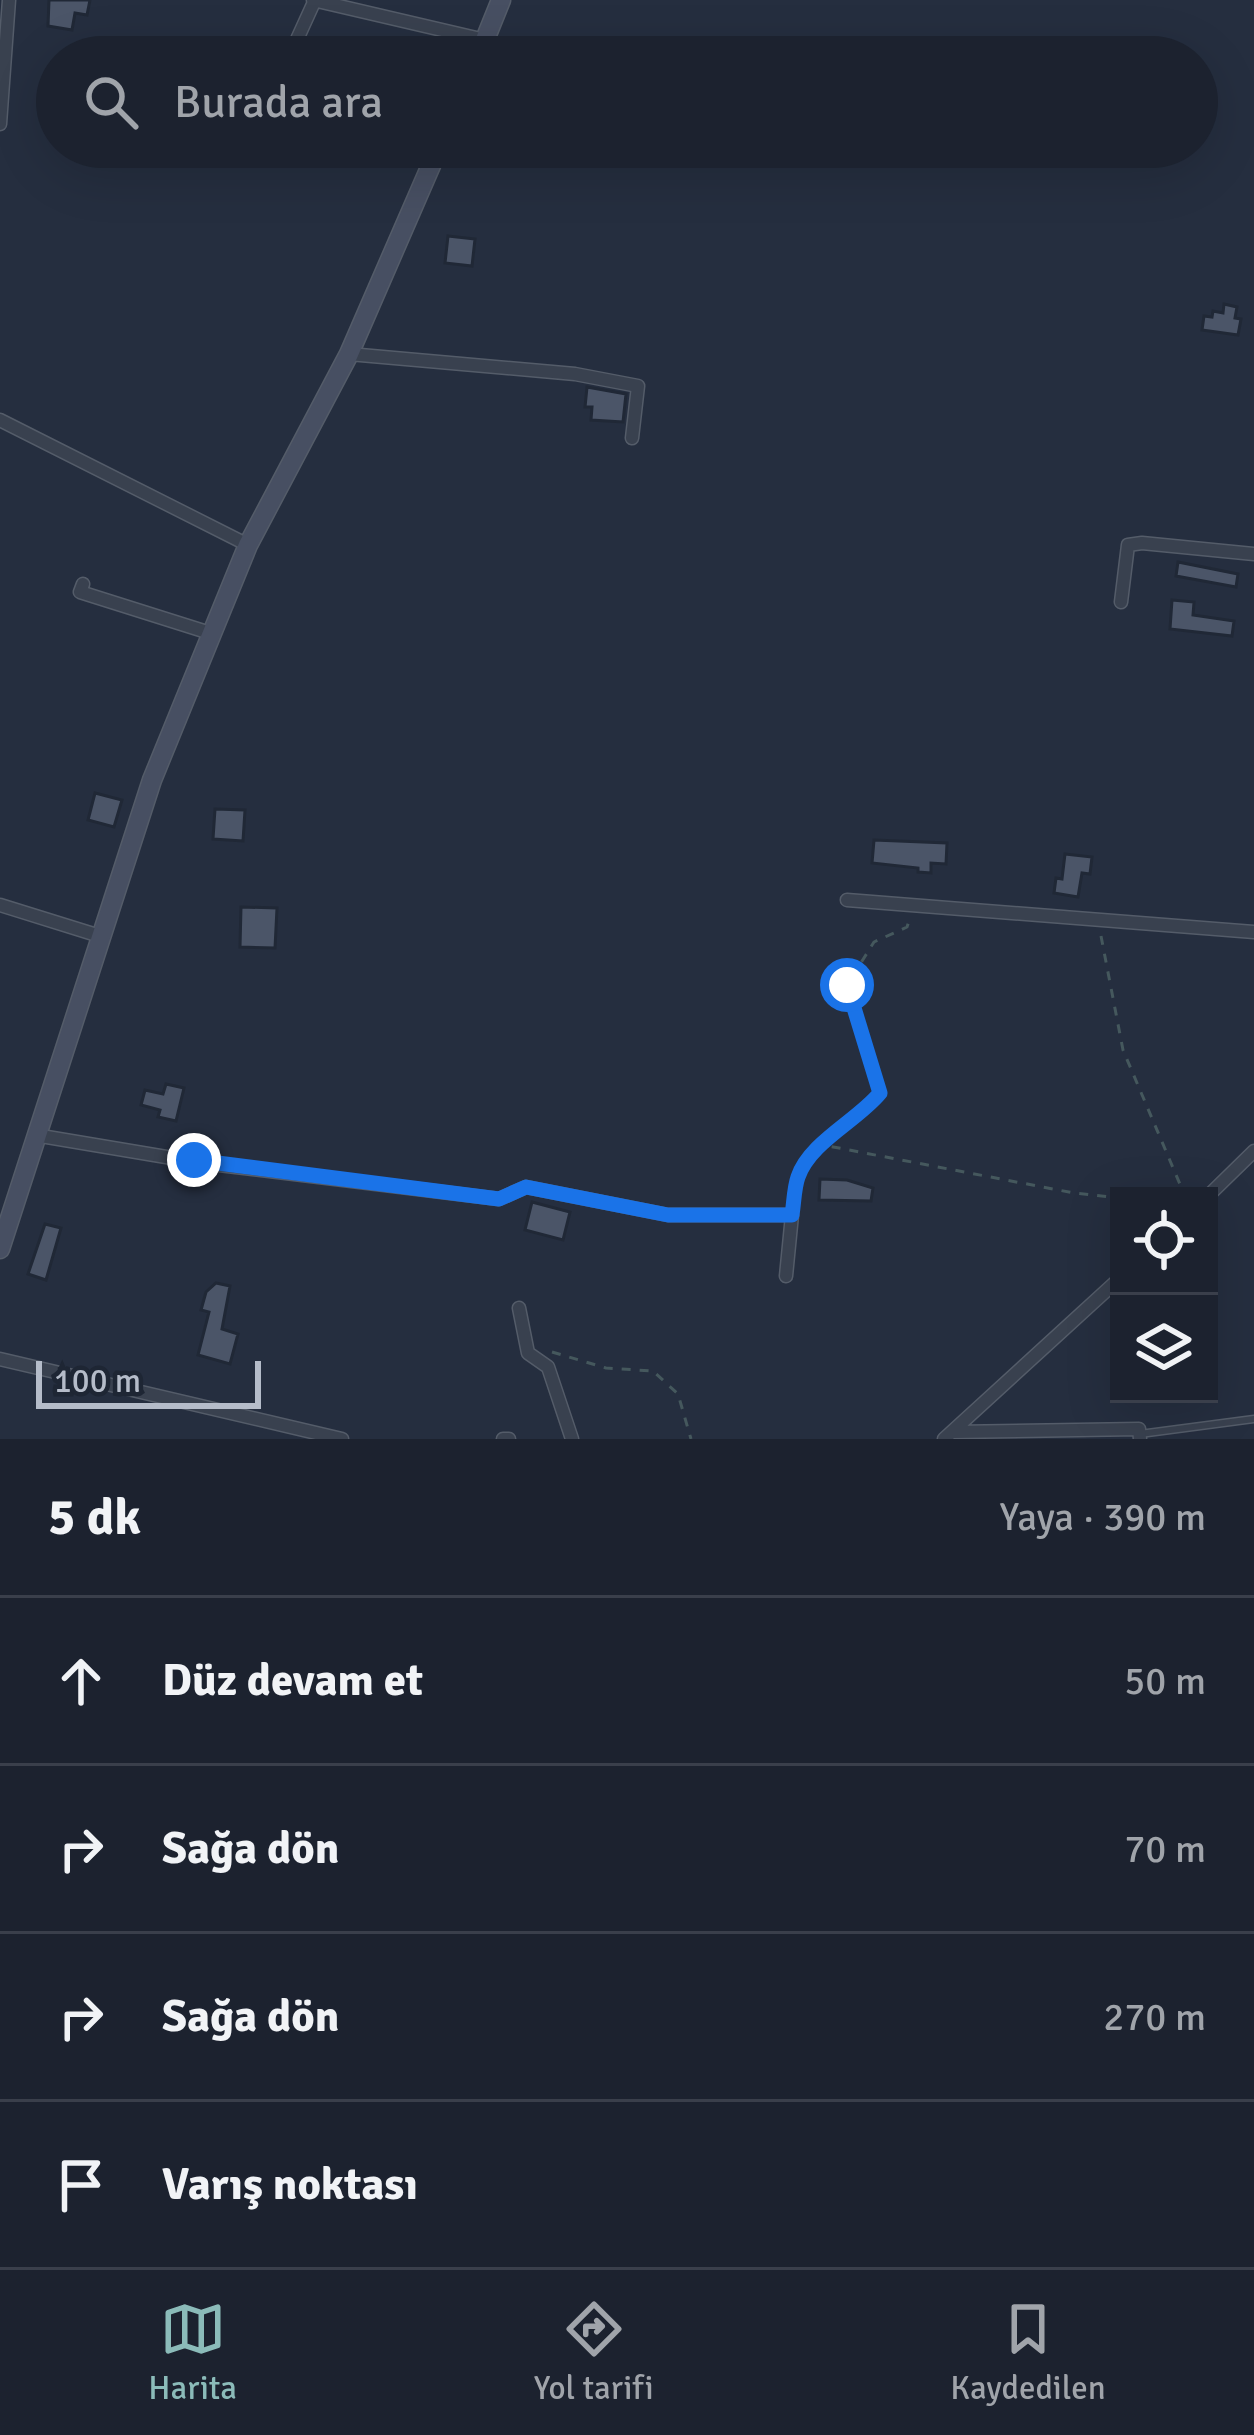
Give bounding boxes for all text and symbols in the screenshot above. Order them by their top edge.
search box [36,36,1218,168]
icon: search [78,69,144,135]
text: Burada ara [174,75,383,130]
route start [820,958,874,1012]
route end [167,1133,221,1187]
map controls [1110,1187,1218,1403]
button: locate [1110,1187,1218,1295]
button: layers [1110,1295,1218,1403]
scale bar [36,1355,261,1408]
text: 100 m [54,1361,141,1402]
text: 5 dk [48,1486,141,1549]
text: Yaya · 390 m [999,1493,1206,1541]
icon: ahead [48,1648,114,1714]
text: Düz devam et [162,1653,423,1708]
text: 50 m [1124,1657,1206,1705]
icon: right [48,1816,114,1882]
text: Sağa dön [162,1821,339,1876]
text: 70 m [1124,1825,1206,1873]
icon: right [48,1984,114,2050]
text: Sağa dön [162,1989,339,2044]
text: 270 m [1103,1993,1206,2041]
icon: arrive [48,2152,114,2218]
text: Varış noktası [162,2157,418,2212]
tab: Harita [148,2296,237,2409]
tab: Yol tarifi [534,2296,654,2409]
tab: Kaydedilen [950,2296,1106,2409]

